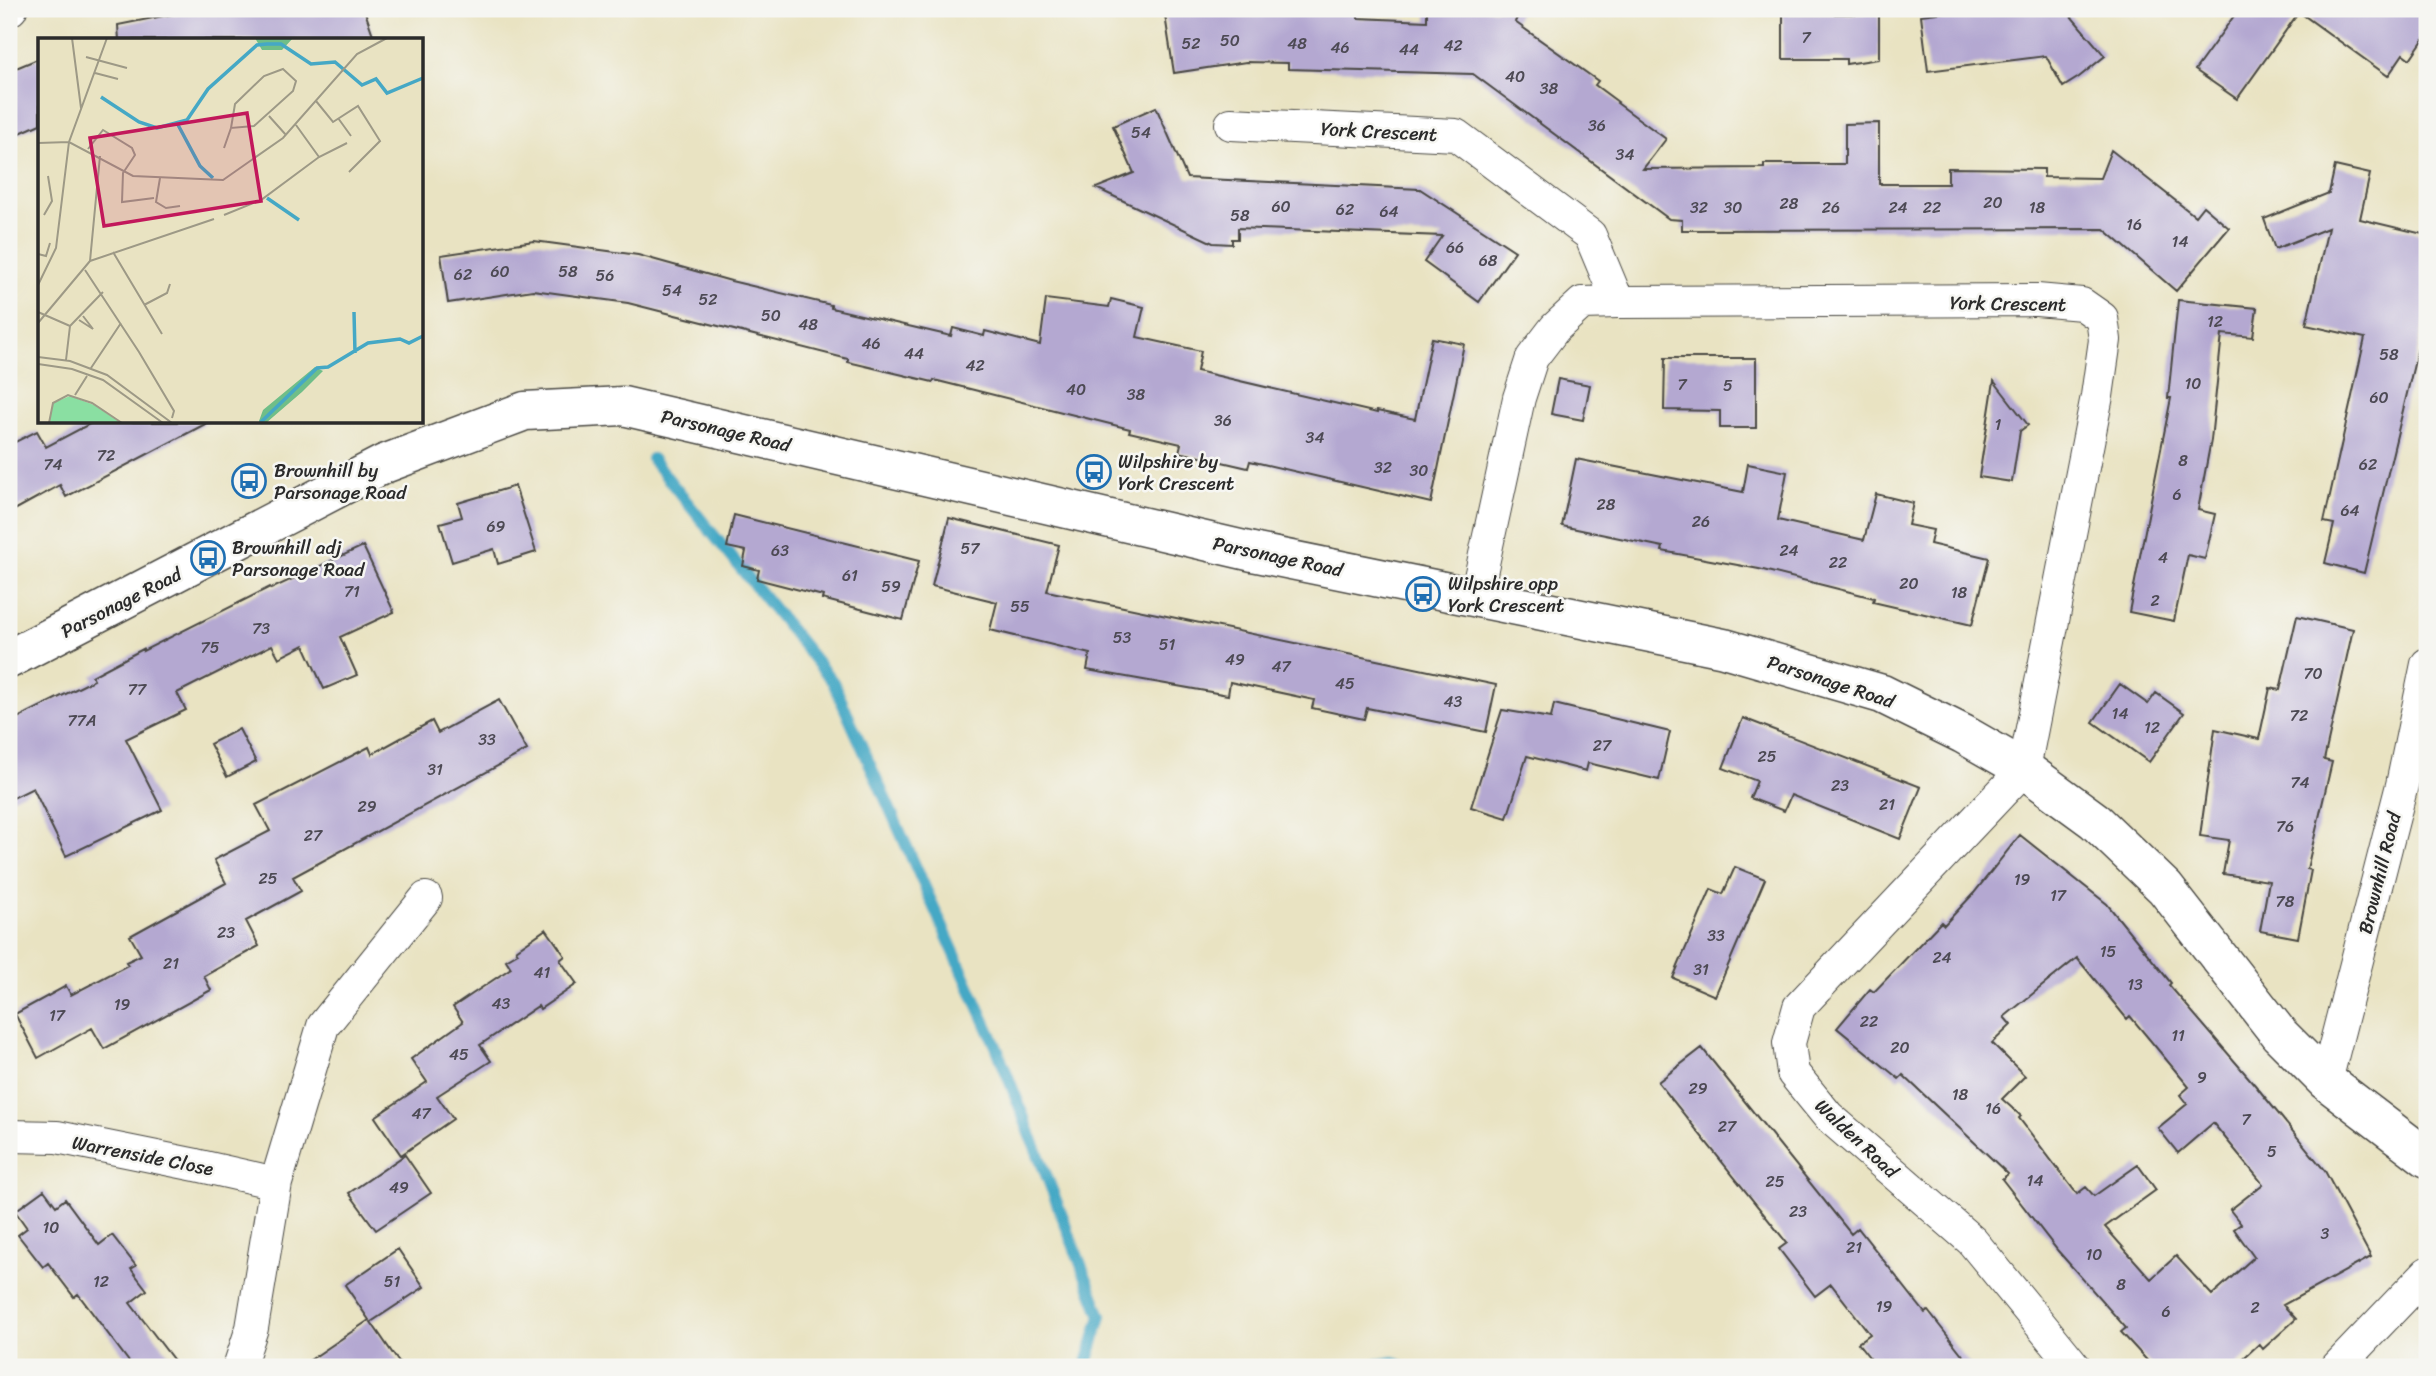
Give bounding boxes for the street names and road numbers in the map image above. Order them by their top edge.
street label: York Crescent [1320,112,1438,151]
street label: York Crescent [1950,286,2066,321]
street label: Parsonage Road [658,400,795,462]
street label: Parsonage Road [1210,527,1347,587]
street label: Parsonage Road [55,557,188,647]
street label: Parsonage Road [1763,645,1900,718]
street label: Brownhill Road [2348,807,2411,937]
street label: Walden Road [1807,1090,1908,1188]
street label: Warrenside Close [69,1126,216,1185]

